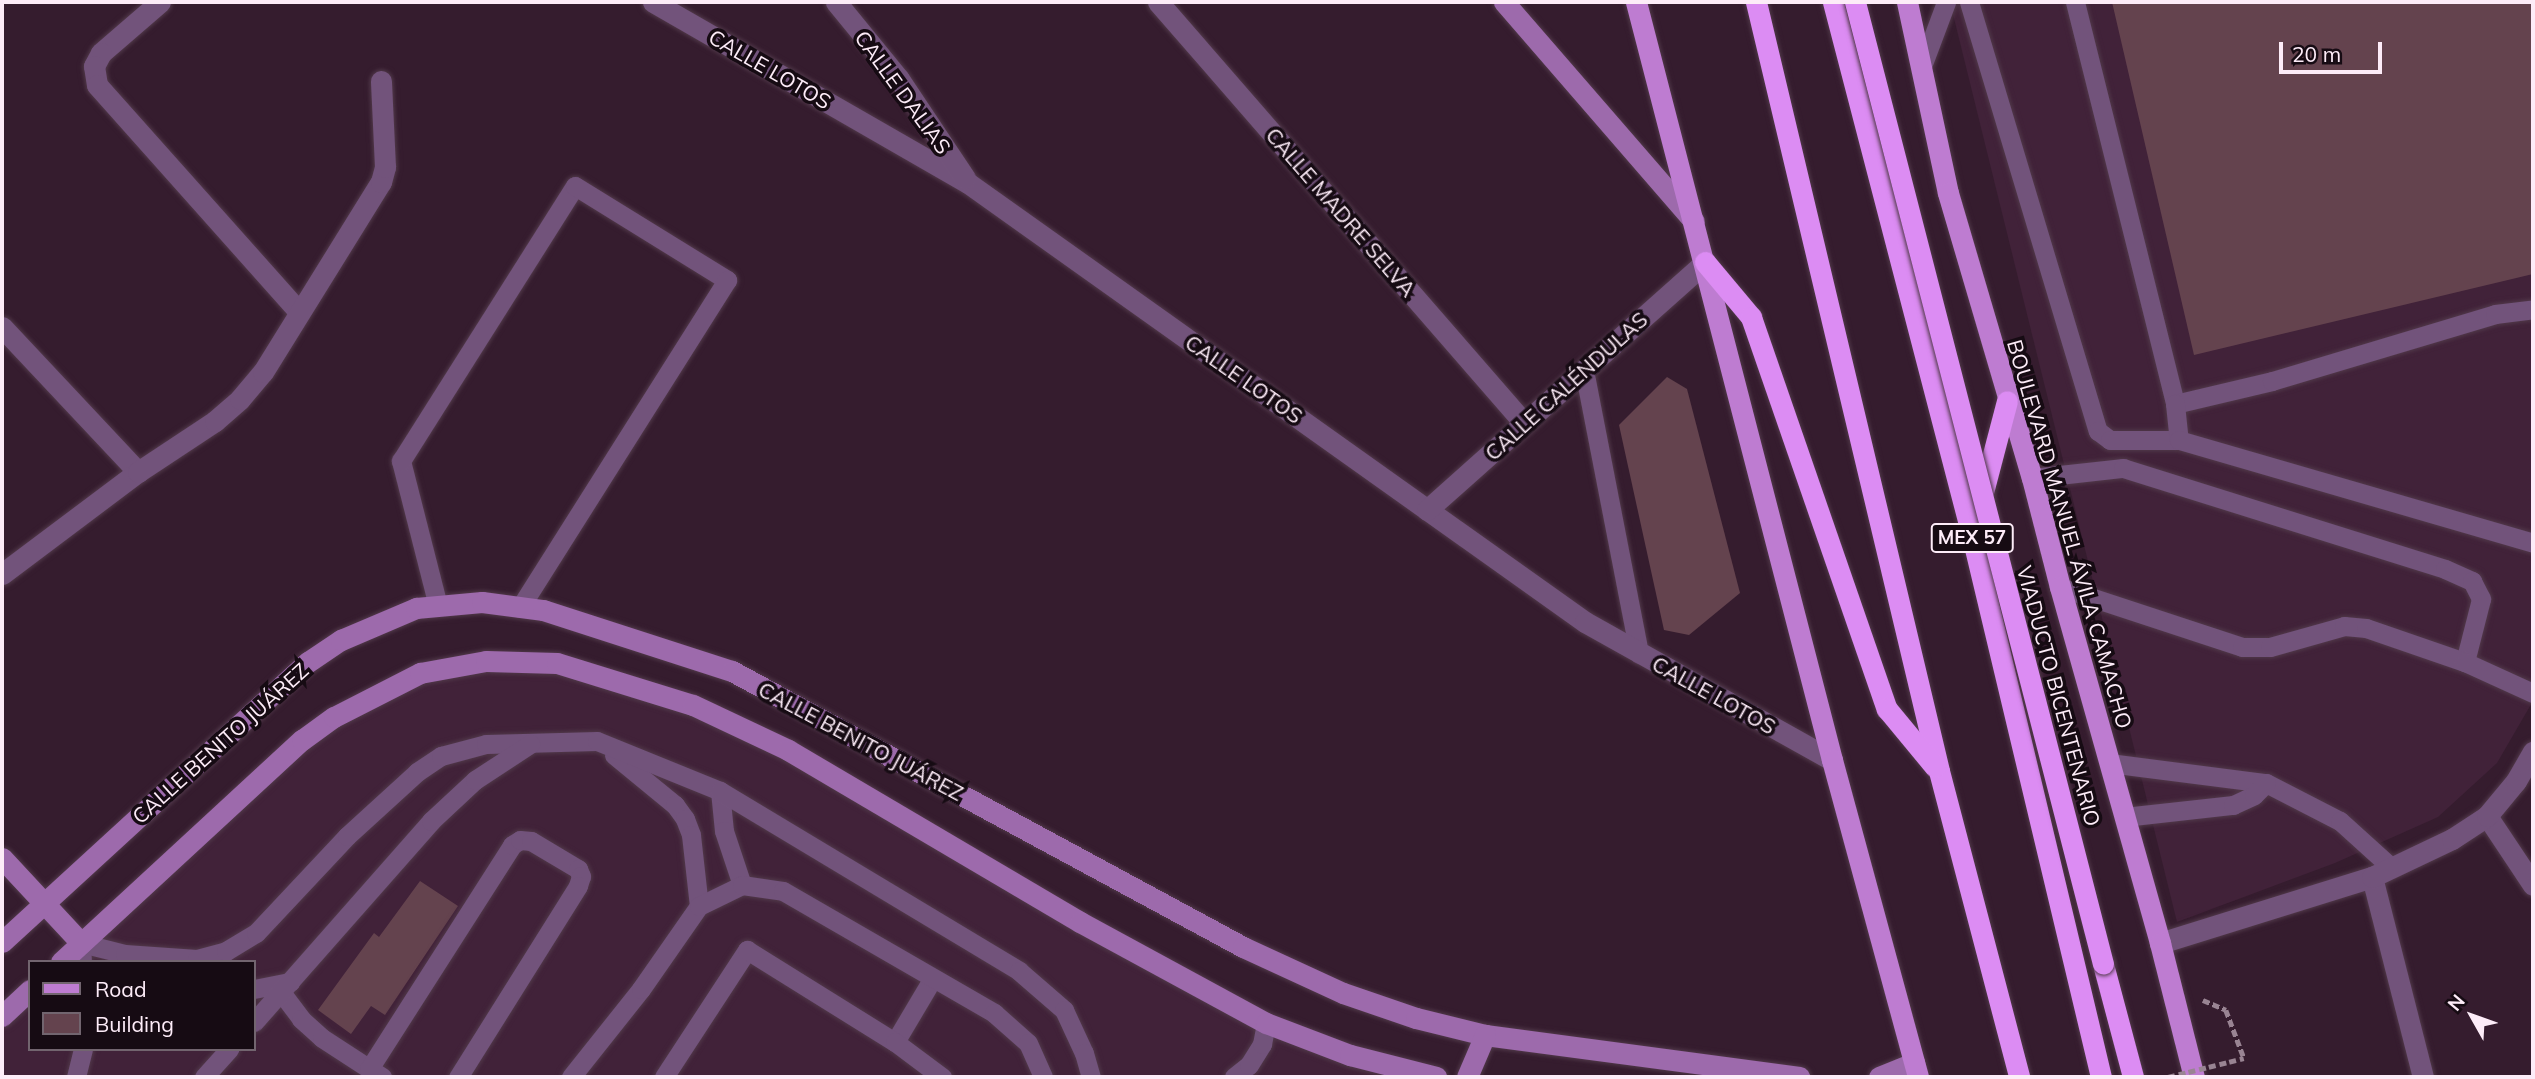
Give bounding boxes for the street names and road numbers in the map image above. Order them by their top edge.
street label: CALLE LOTOS [704,24,836,114]
street label: CALLE DALIAS [850,25,956,159]
street label: CALLE MADRE SELVA [1261,122,1421,302]
street label: CALLE CALÉNDULAS [1480,307,1652,465]
street label: CALLE LOTOS [1181,329,1307,429]
street label: BOULEVARD MANUEL ÁVILA CAMACHO [2002,337,2138,731]
road number: MEX 57 [1930,523,2014,554]
street label: VIADUCTO BICENTENARIO [2012,563,2106,829]
street label: CALLE LOTOS [1648,651,1780,739]
street label: CALLE BENITO JUÁREZ [127,657,313,829]
street label: CALLE BENITO JUÁREZ [754,676,968,806]

